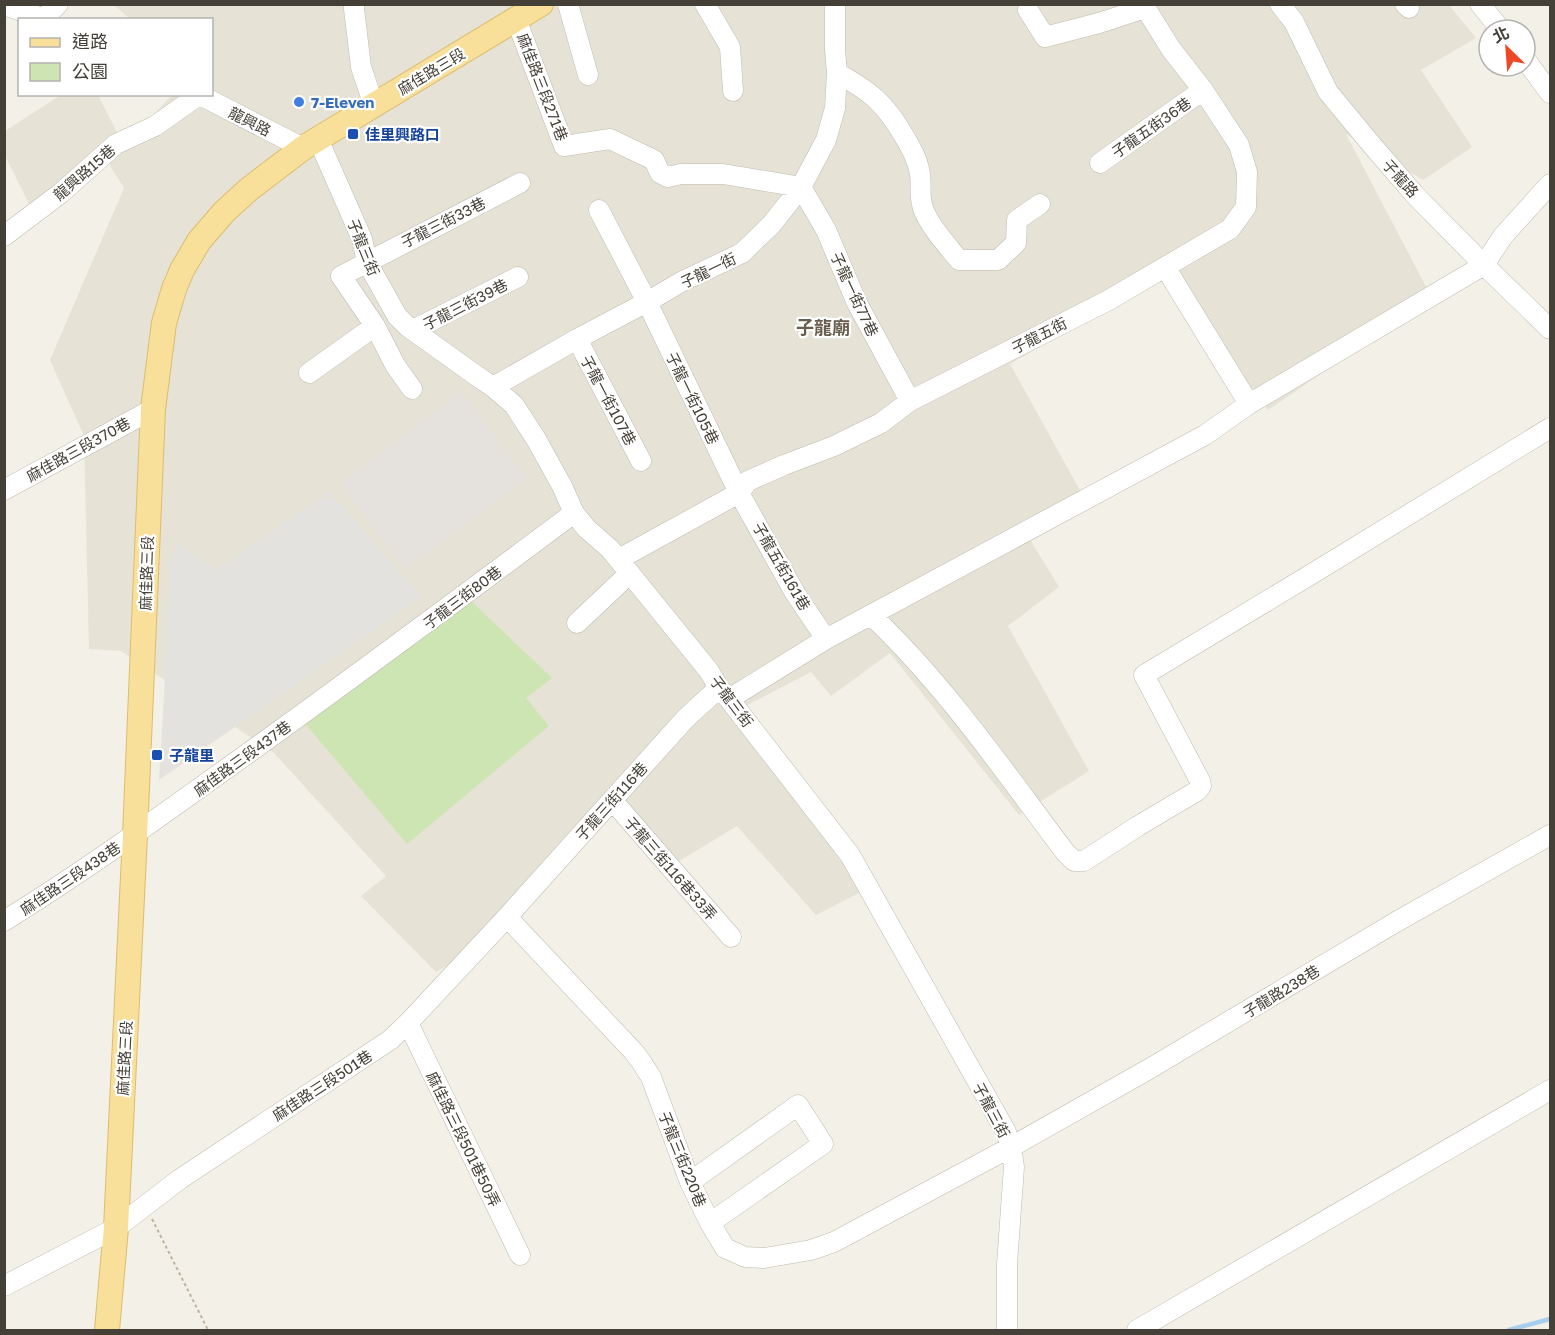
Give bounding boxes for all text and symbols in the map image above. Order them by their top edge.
legend [18,18,213,96]
north arrow [1477,18,1537,78]
text: 北 [1489,22,1512,47]
text: 道路 [72,30,108,52]
street label: 麻佳路三段271巷 [514,31,572,143]
street label: 麻佳路三段 [394,44,468,98]
text: 公園 [72,60,108,82]
place label: 7-Eleven [311,93,374,111]
street label: 子龍五街36巷 [1108,93,1194,161]
marker: 7-Eleven [292,95,306,109]
street label: 龍興路 [226,103,274,139]
place label: 佳里興路口 [365,125,440,143]
marker: 佳里興路口 [346,127,360,141]
street label: 龍興路15巷 [49,140,119,204]
street label: 子龍路 [1379,155,1423,201]
street label: 子龍三街33巷 [398,193,488,251]
street label: 子龍三街 [344,216,384,278]
street label: 子龍一街 [677,249,739,291]
street label: 子龍一街77巷 [828,249,882,339]
street label: 子龍三街39巷 [420,275,510,333]
street label: 子龍五街 [1008,313,1070,357]
district label: 子龍廟 [796,316,850,338]
street label: 子龍一街105巷 [663,349,723,447]
street label: 子龍一街107巷 [578,352,640,448]
street label: 麻佳路三段370巷 [23,413,133,485]
street label: 子龍五街161巷 [750,519,814,613]
street label: 麻佳路三段 [136,535,156,611]
street label: 子龍三街80巷 [419,562,505,632]
street label: 子龍三街 [707,672,757,730]
street label: 麻佳路三段437巷 [190,717,294,799]
place label: 子龍里 [169,746,214,764]
marker: 子龍里 [150,748,164,762]
street label: 子龍三街116巷 [571,758,651,844]
street label: 子龍三街116巷33弄 [621,813,721,923]
street label: 麻佳路三段438巷 [16,838,124,918]
street label: 子龍路238巷 [1239,961,1323,1021]
street label: 麻佳路三段 [113,1020,135,1096]
street label: 麻佳路三段501巷 [269,1046,375,1124]
street label: 麻佳路三段501巷50弄 [423,1068,505,1210]
street label: 子龍三街 [970,1079,1014,1141]
street label: 子龍三街220巷 [656,1108,710,1210]

